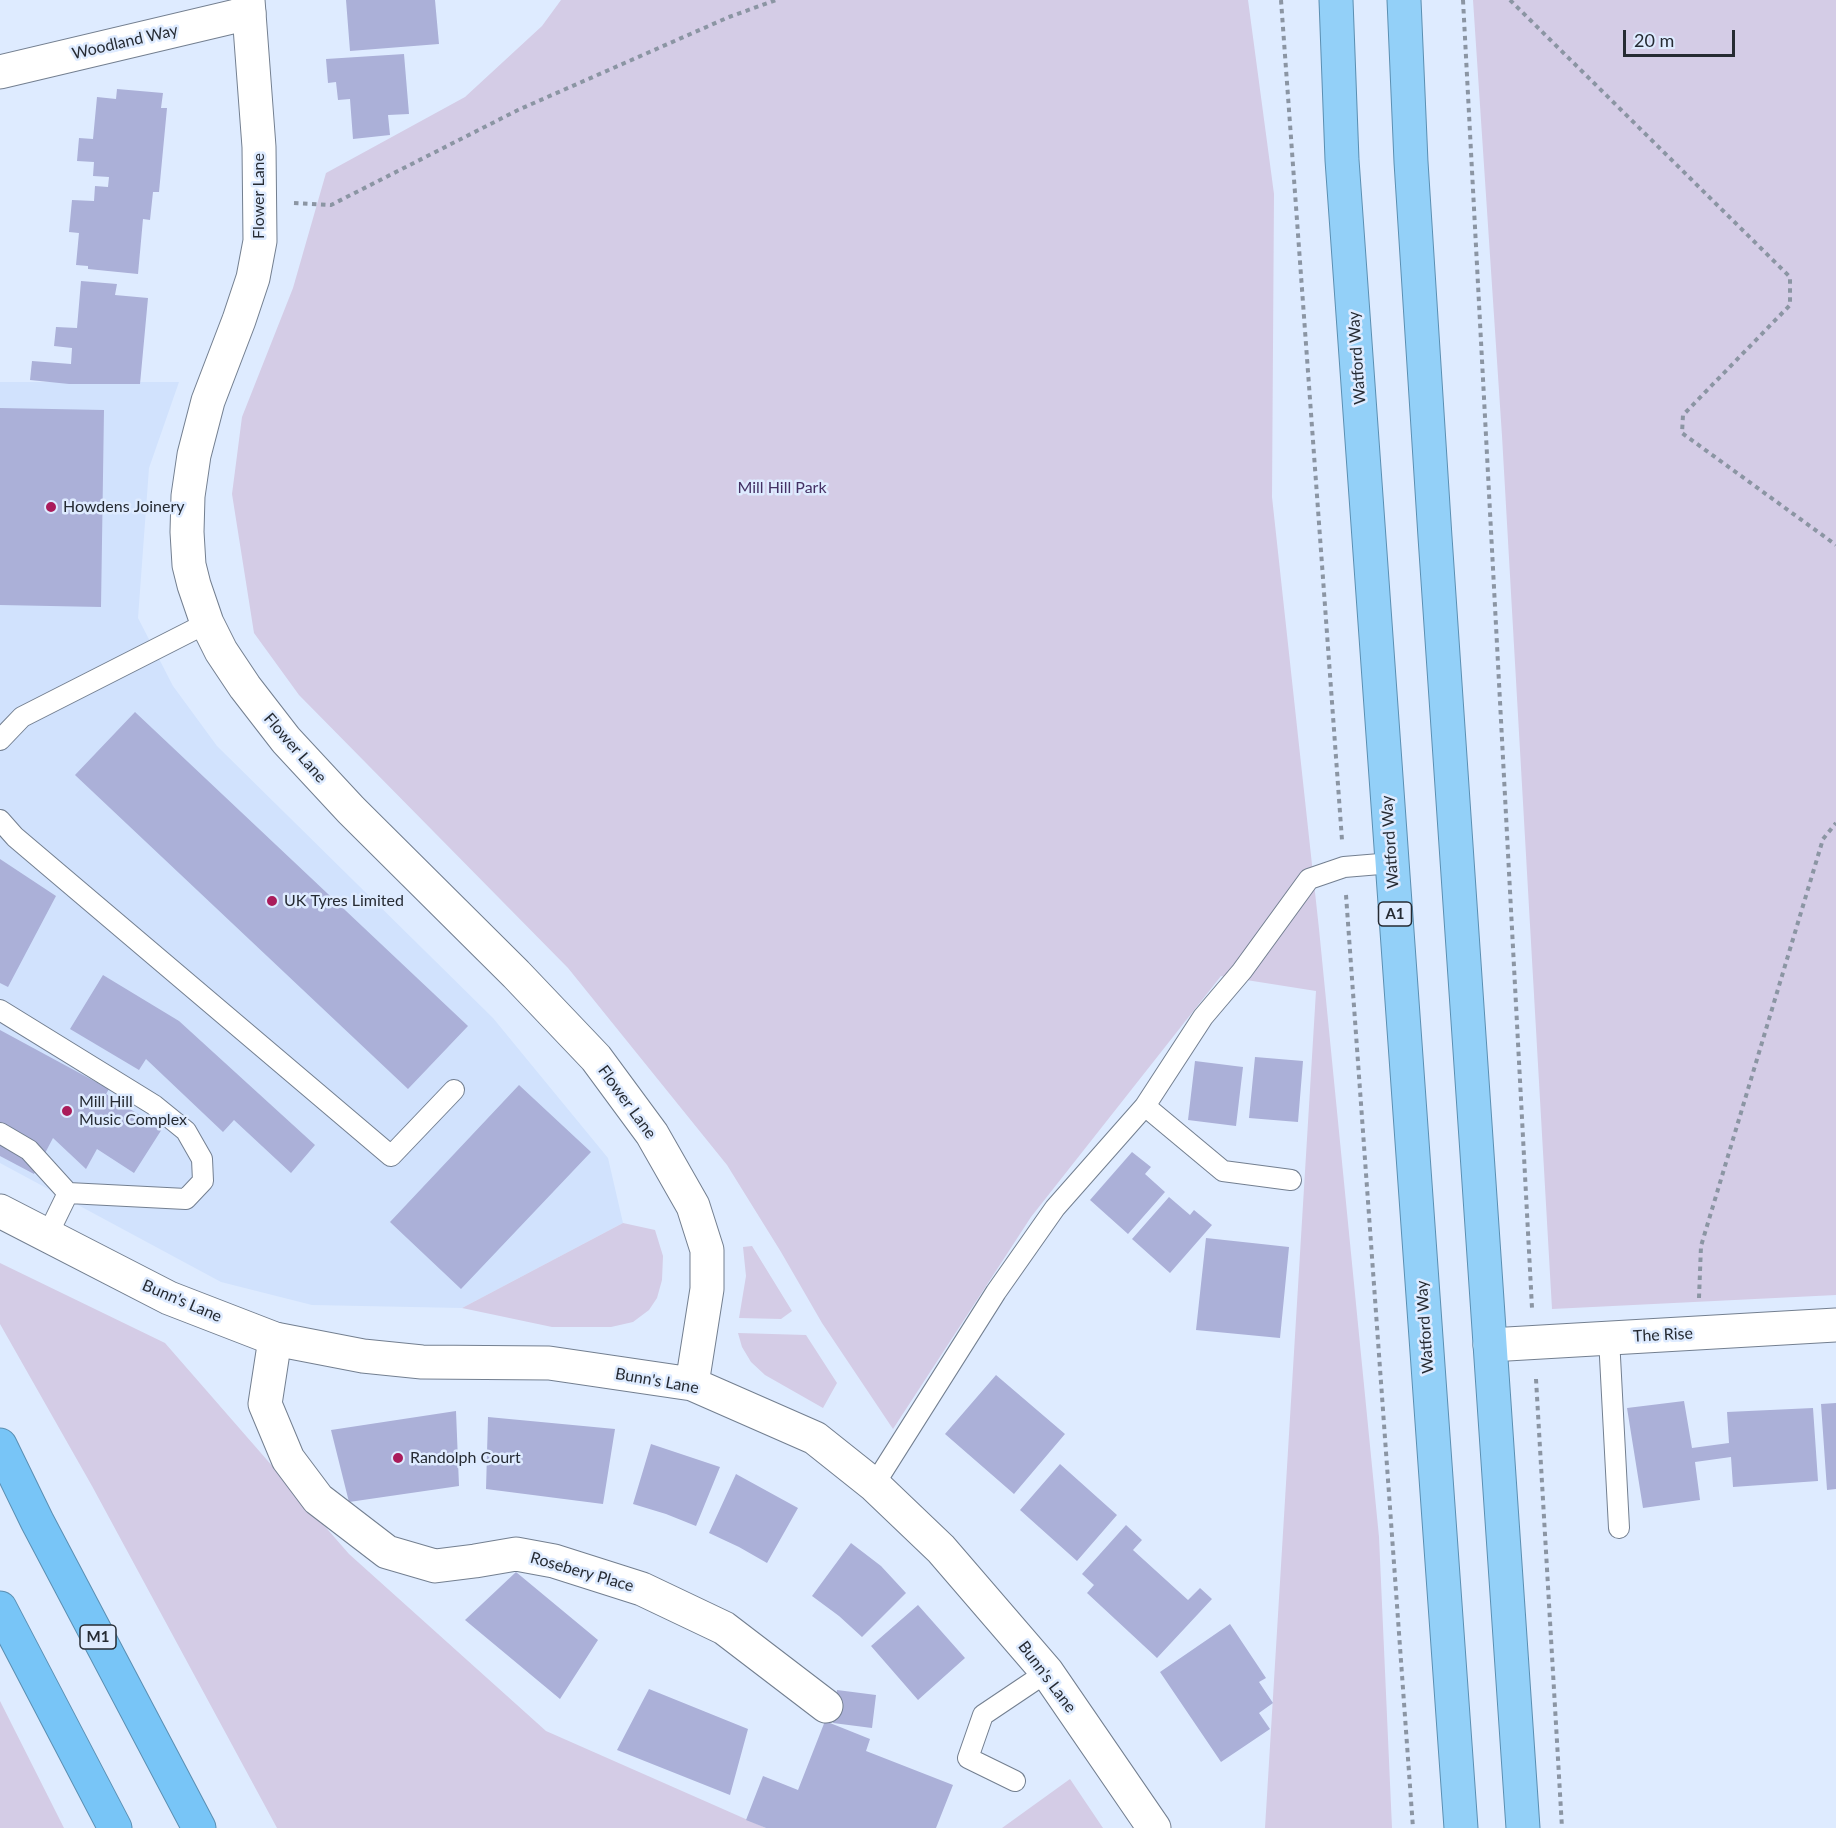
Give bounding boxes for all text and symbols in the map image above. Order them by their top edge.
scale bar [1626,18,1738,56]
street label: Woodland Way [70,20,180,64]
text: 20 m [1634,29,1674,51]
street label: Flower Lane [249,153,269,239]
street label: Watford Way [1344,311,1370,405]
park label: Mill Hill Park [737,478,827,498]
place label: Howdens Joinery [63,497,185,517]
marker: Howdens Joinery [44,500,58,514]
street label: Flower Lane [260,709,330,787]
street label: Watford Way [1377,795,1403,889]
place label: UK Tyres Limited [284,891,404,911]
marker: UK Tyres Limited [265,894,279,908]
road number: A1 [1378,902,1412,926]
street label: Flower Lane [594,1062,660,1142]
place label: Mill Hill Music Complex [79,1092,187,1130]
marker: Mill Hill Music Complex [60,1104,74,1118]
street label: Bunn's Lane [139,1276,225,1326]
street label: Watford Way [1412,1280,1438,1374]
street label: The Rise [1633,1324,1693,1346]
street label: Bunn's Lane [614,1364,700,1398]
place label: Randolph Court [410,1448,521,1468]
marker: Randolph Court [391,1451,405,1465]
street label: Rosebery Place [528,1548,636,1596]
road number: M1 [80,1625,116,1649]
street label: Bunn's Lane [1014,1637,1080,1717]

